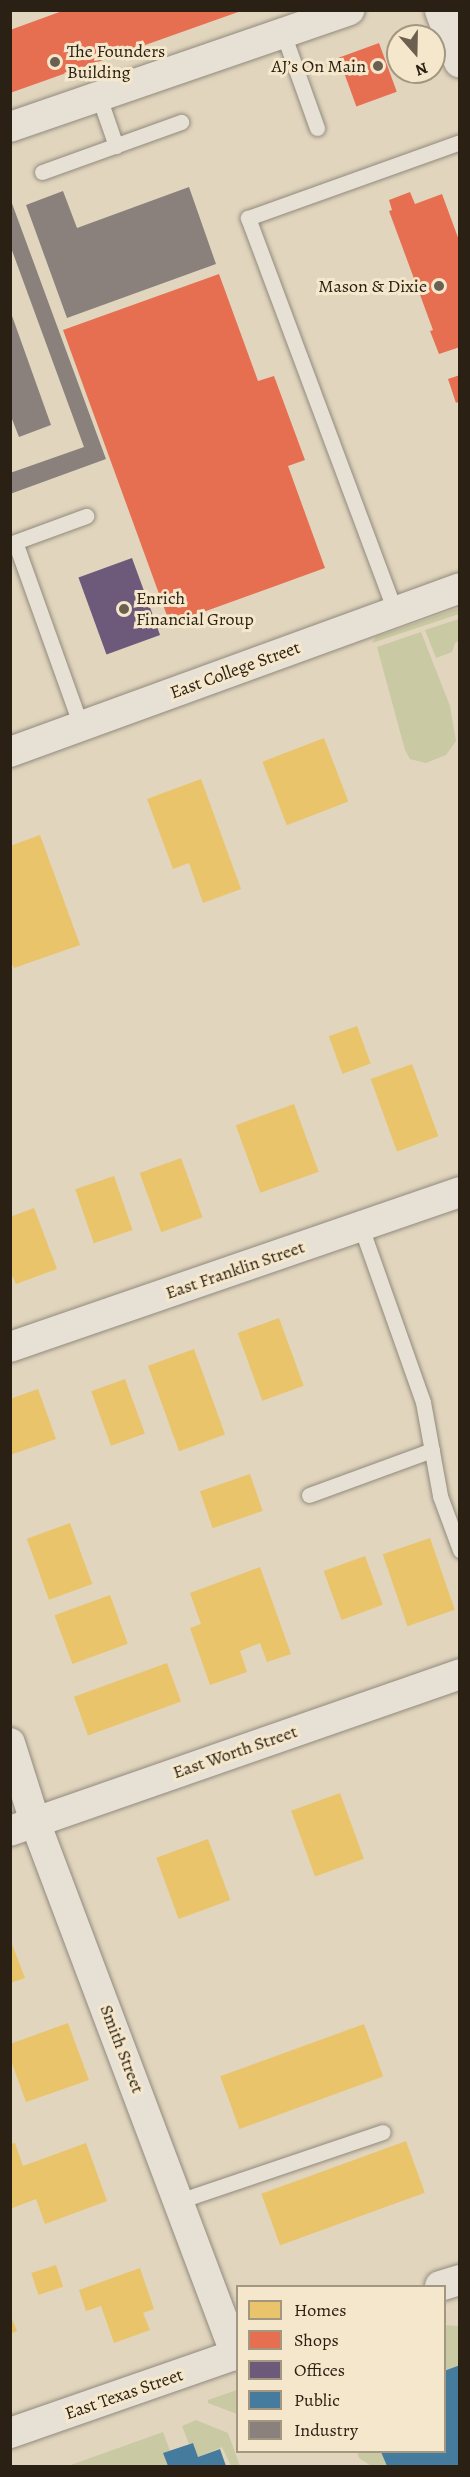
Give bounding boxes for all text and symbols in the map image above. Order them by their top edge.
north arrow [386,24,446,84]
place label: The Founders Building [67,41,165,84]
marker: The Founders Building [48,55,62,69]
place label: AJ’s On Main [272,55,366,77]
text: N [412,57,431,81]
marker: AJ’s On Main [371,59,385,73]
place label: Mason & Dixie [318,275,427,297]
marker: Mason & Dixie [432,279,446,293]
place label: Enrich Financial Group [136,588,254,630]
marker: Enrich Financial Group [117,602,131,616]
street label: East College Street [167,636,303,704]
street label: East Franklin Street [163,1236,307,1304]
street label: East Worth Street [170,1721,300,1783]
street label: Smith Street [95,2002,149,2096]
legend [236,2285,446,2453]
text: Homes [294,2298,346,2322]
text: Shops [294,2328,339,2352]
text: Offices [294,2358,345,2382]
street label: East Texas Street [62,2364,186,2424]
text: Public [294,2388,340,2412]
text: Industry [294,2418,358,2442]

